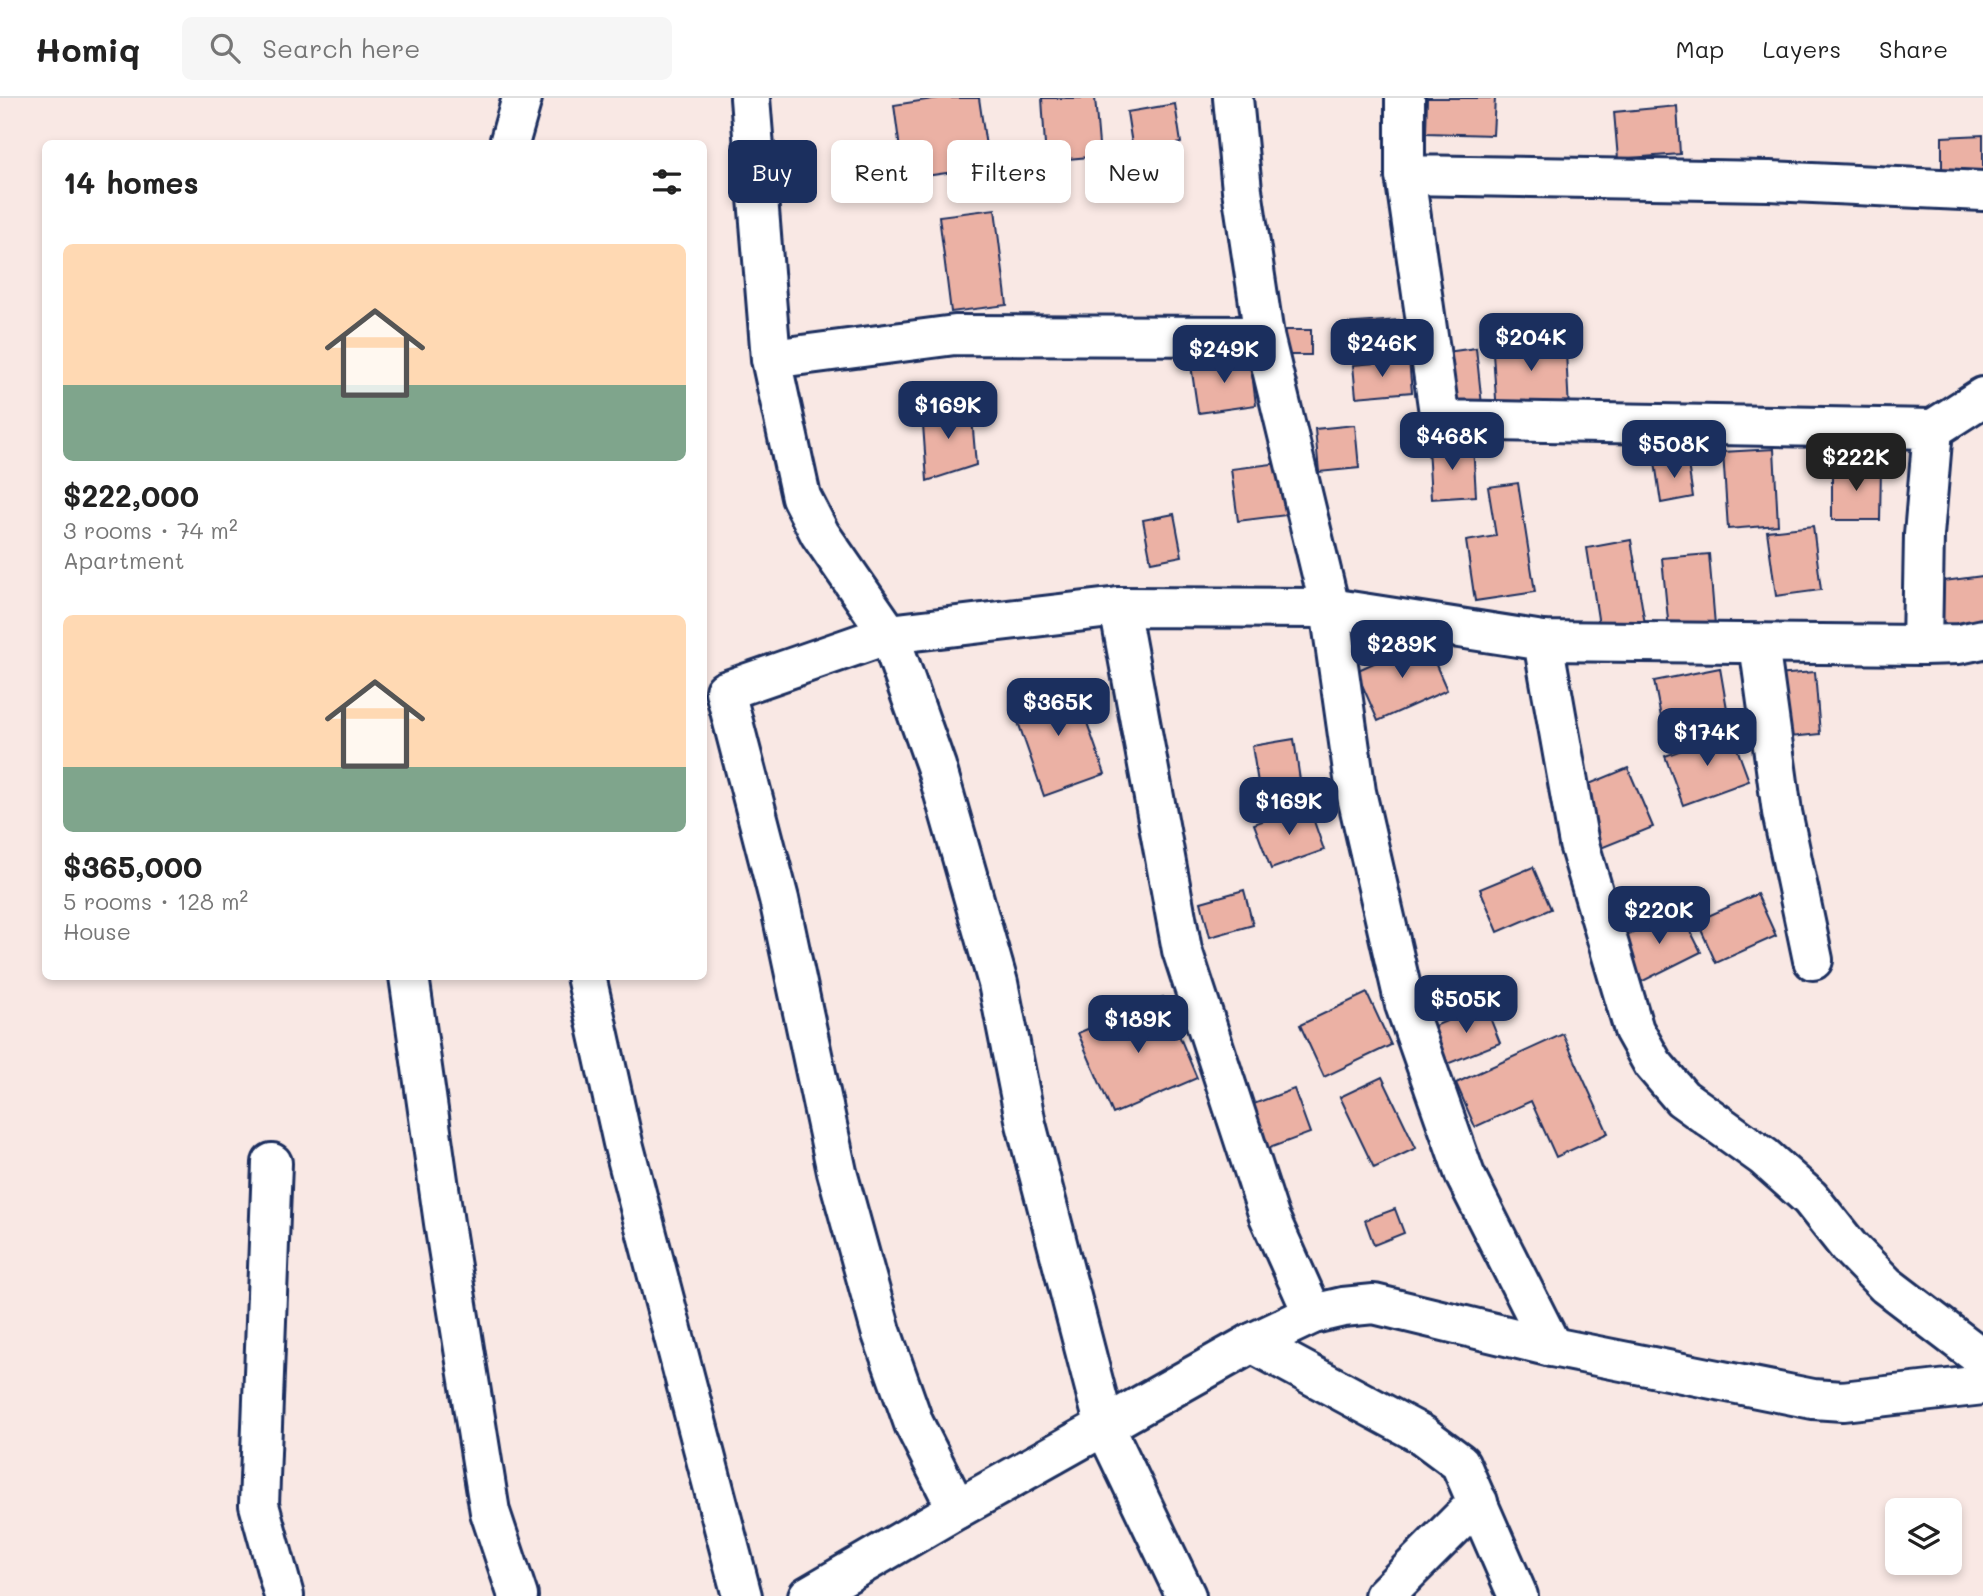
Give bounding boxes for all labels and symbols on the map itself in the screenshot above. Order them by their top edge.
pin: $204K [1482,314,1580,373]
pin: $246K [1333,320,1431,379]
pin: $249K [1175,326,1273,385]
pin: $169K [899,382,997,441]
pin: $468K [1403,412,1501,472]
pin: $508K [1625,420,1723,480]
pin: $222K [1807,434,1905,493]
pin: $289K [1353,620,1451,680]
pin: $365K [1009,678,1107,738]
pin: $174K [1658,708,1756,768]
pin: $169K [1240,778,1338,837]
pin: $220K [1610,886,1708,946]
pin: $505K [1417,976,1515,1035]
pin: $189K [1089,996,1187,1055]

